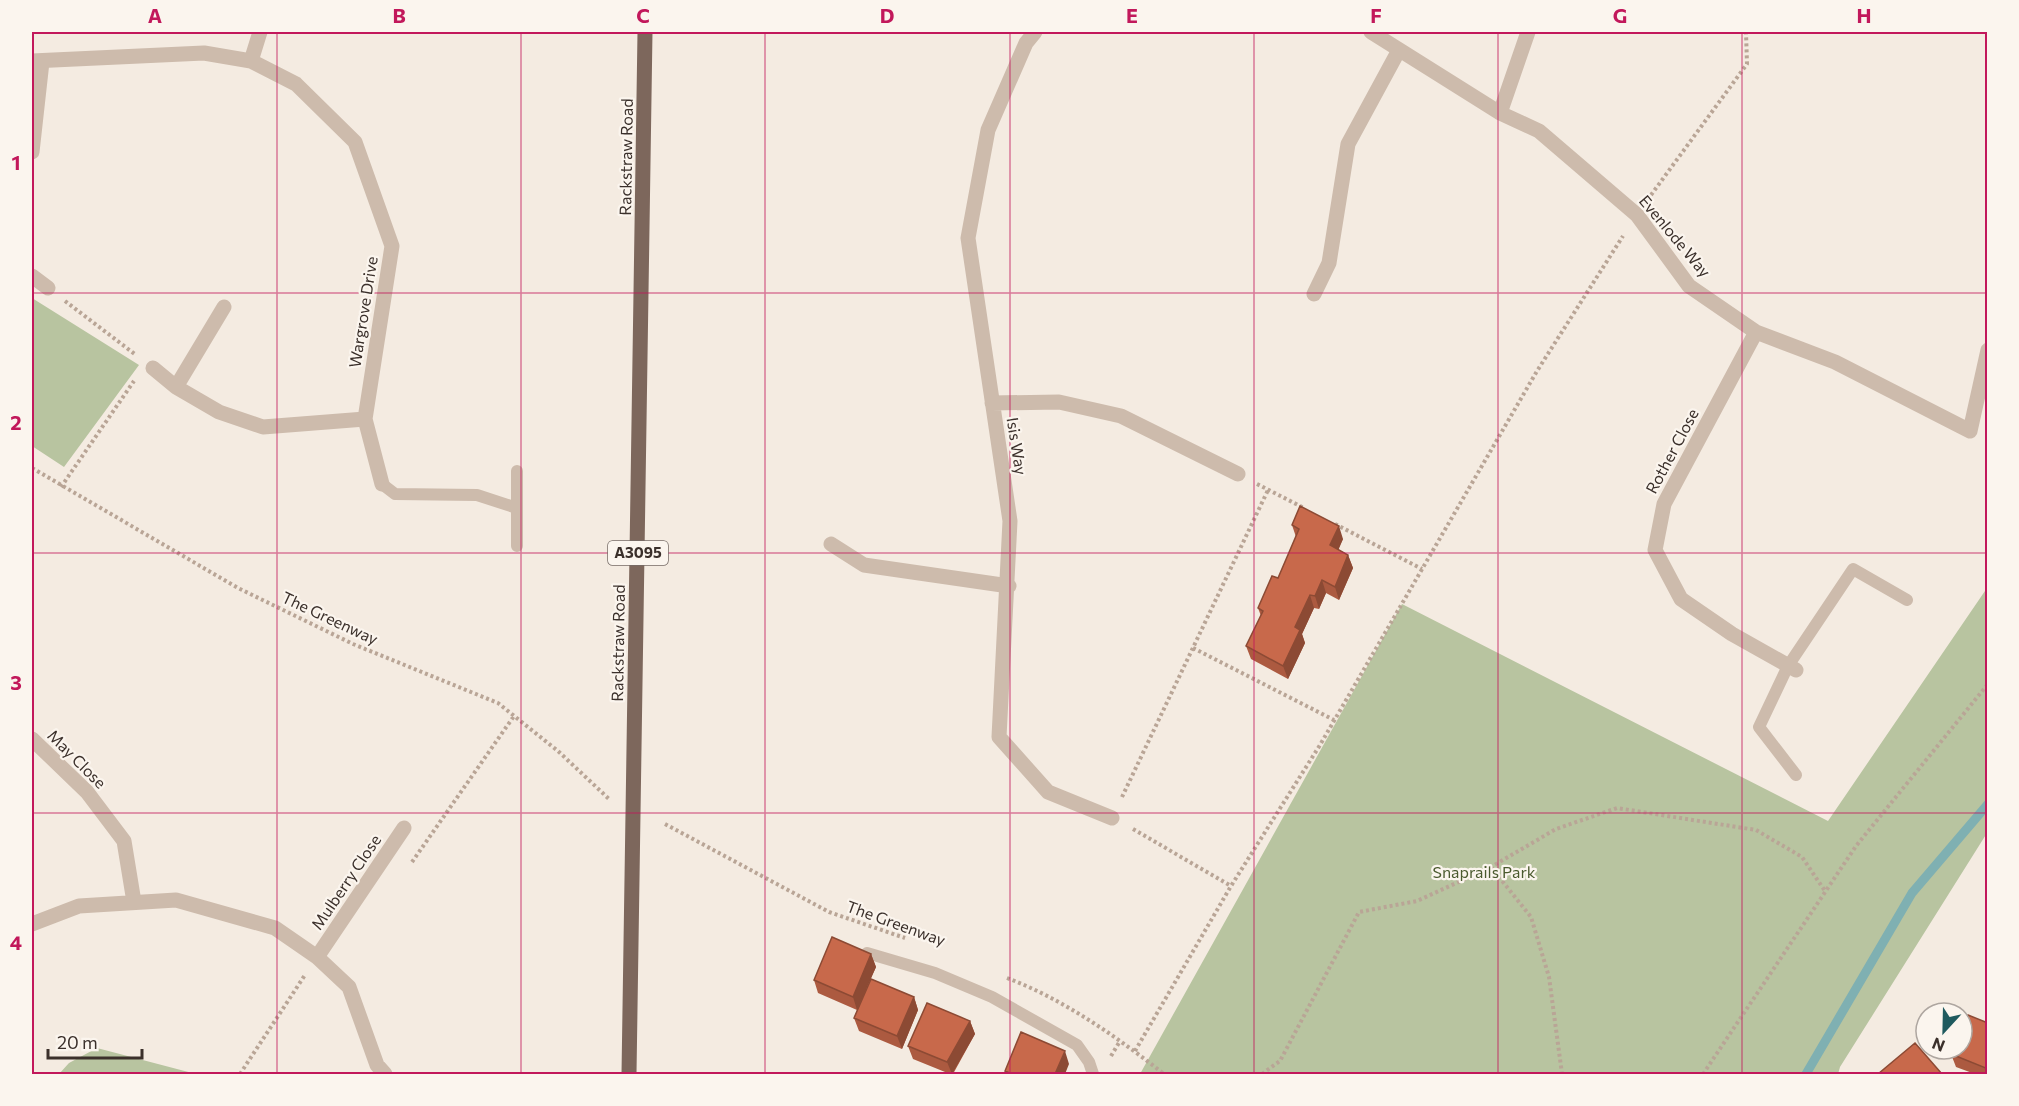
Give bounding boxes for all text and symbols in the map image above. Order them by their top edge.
text: A [148,3,162,27]
text: B [392,3,406,27]
text: C [636,3,650,27]
text: D [880,3,894,27]
text: E [1126,3,1138,27]
text: F [1370,3,1382,27]
text: G [1613,3,1627,27]
text: H [1857,3,1872,27]
street label: Rackstraw Road [615,98,636,216]
text: 1 [11,150,21,174]
street label: Evenlode Way [1636,191,1715,281]
street label: Wargrove Drive [344,255,381,369]
street label: Rother Close [1641,405,1702,496]
text: 2 [10,410,22,434]
street label: Isis Way [1004,416,1031,476]
road number: A3095 [608,541,668,565]
street label: Rackstraw Road [607,584,628,702]
street label: The Greenway [279,587,381,648]
text: 3 [10,670,22,694]
street label: May Close [44,725,111,792]
street label: Mulberry Close [307,831,384,933]
park label: Snaprails Park [1433,862,1536,881]
street label: The Greenway [844,896,948,949]
text: 4 [10,930,22,954]
north arrow [1914,1001,1974,1061]
scale bar [48,1022,142,1060]
text: 20 m [57,1031,98,1053]
text: N [1929,1034,1947,1056]

